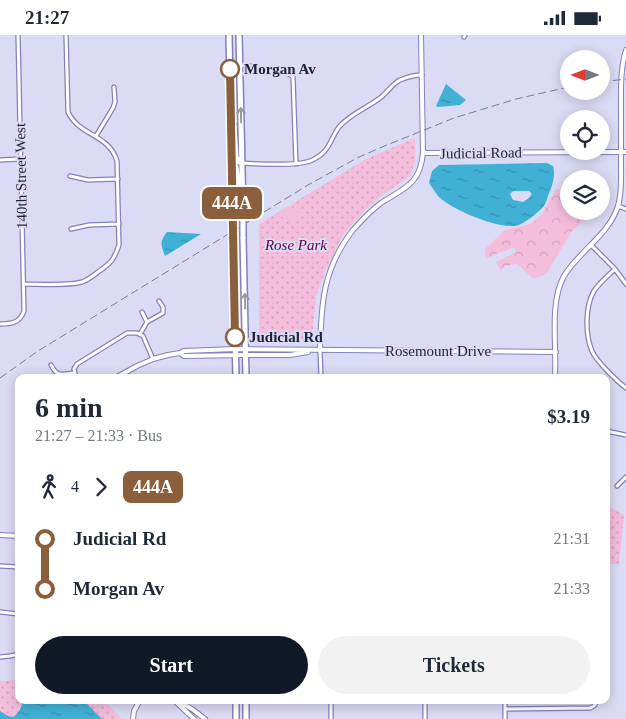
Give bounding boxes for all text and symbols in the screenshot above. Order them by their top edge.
text: 21:27 [25,7,69,28]
north arrow [560,50,610,100]
map controls [560,50,610,220]
marker: Morgan Av [220,59,240,79]
place label: Morgan Av [244,61,316,77]
one-way arrow [236,107,246,123]
button: locate [560,110,610,160]
street label: 140th Street West [12,122,30,229]
street label: Judicial Road [440,144,523,162]
button: layers [560,170,610,220]
line badge: 444A [197,187,267,219]
text: 444A [212,193,252,213]
park label: Rose Park [264,237,327,253]
one-way arrow [240,293,249,309]
marker: Judicial Rd [225,327,245,347]
place label: Judicial Rd [249,329,323,345]
street label: Rosemount Drive [385,343,491,359]
text: 6 min [35,392,103,423]
text: $3.19 [547,406,590,427]
text: 21:27 – 21:33 · Bus [35,427,162,444]
icon: walk [35,473,63,501]
icon: forward [87,473,115,501]
text: 444A [133,477,173,497]
text: 4 [71,478,79,495]
text: Judicial Rd [73,528,166,549]
text: 21:31 [554,530,590,547]
text: Morgan Av [73,578,164,599]
text: 21:33 [554,580,590,597]
button: Start [35,636,308,694]
button: Tickets [318,636,590,694]

